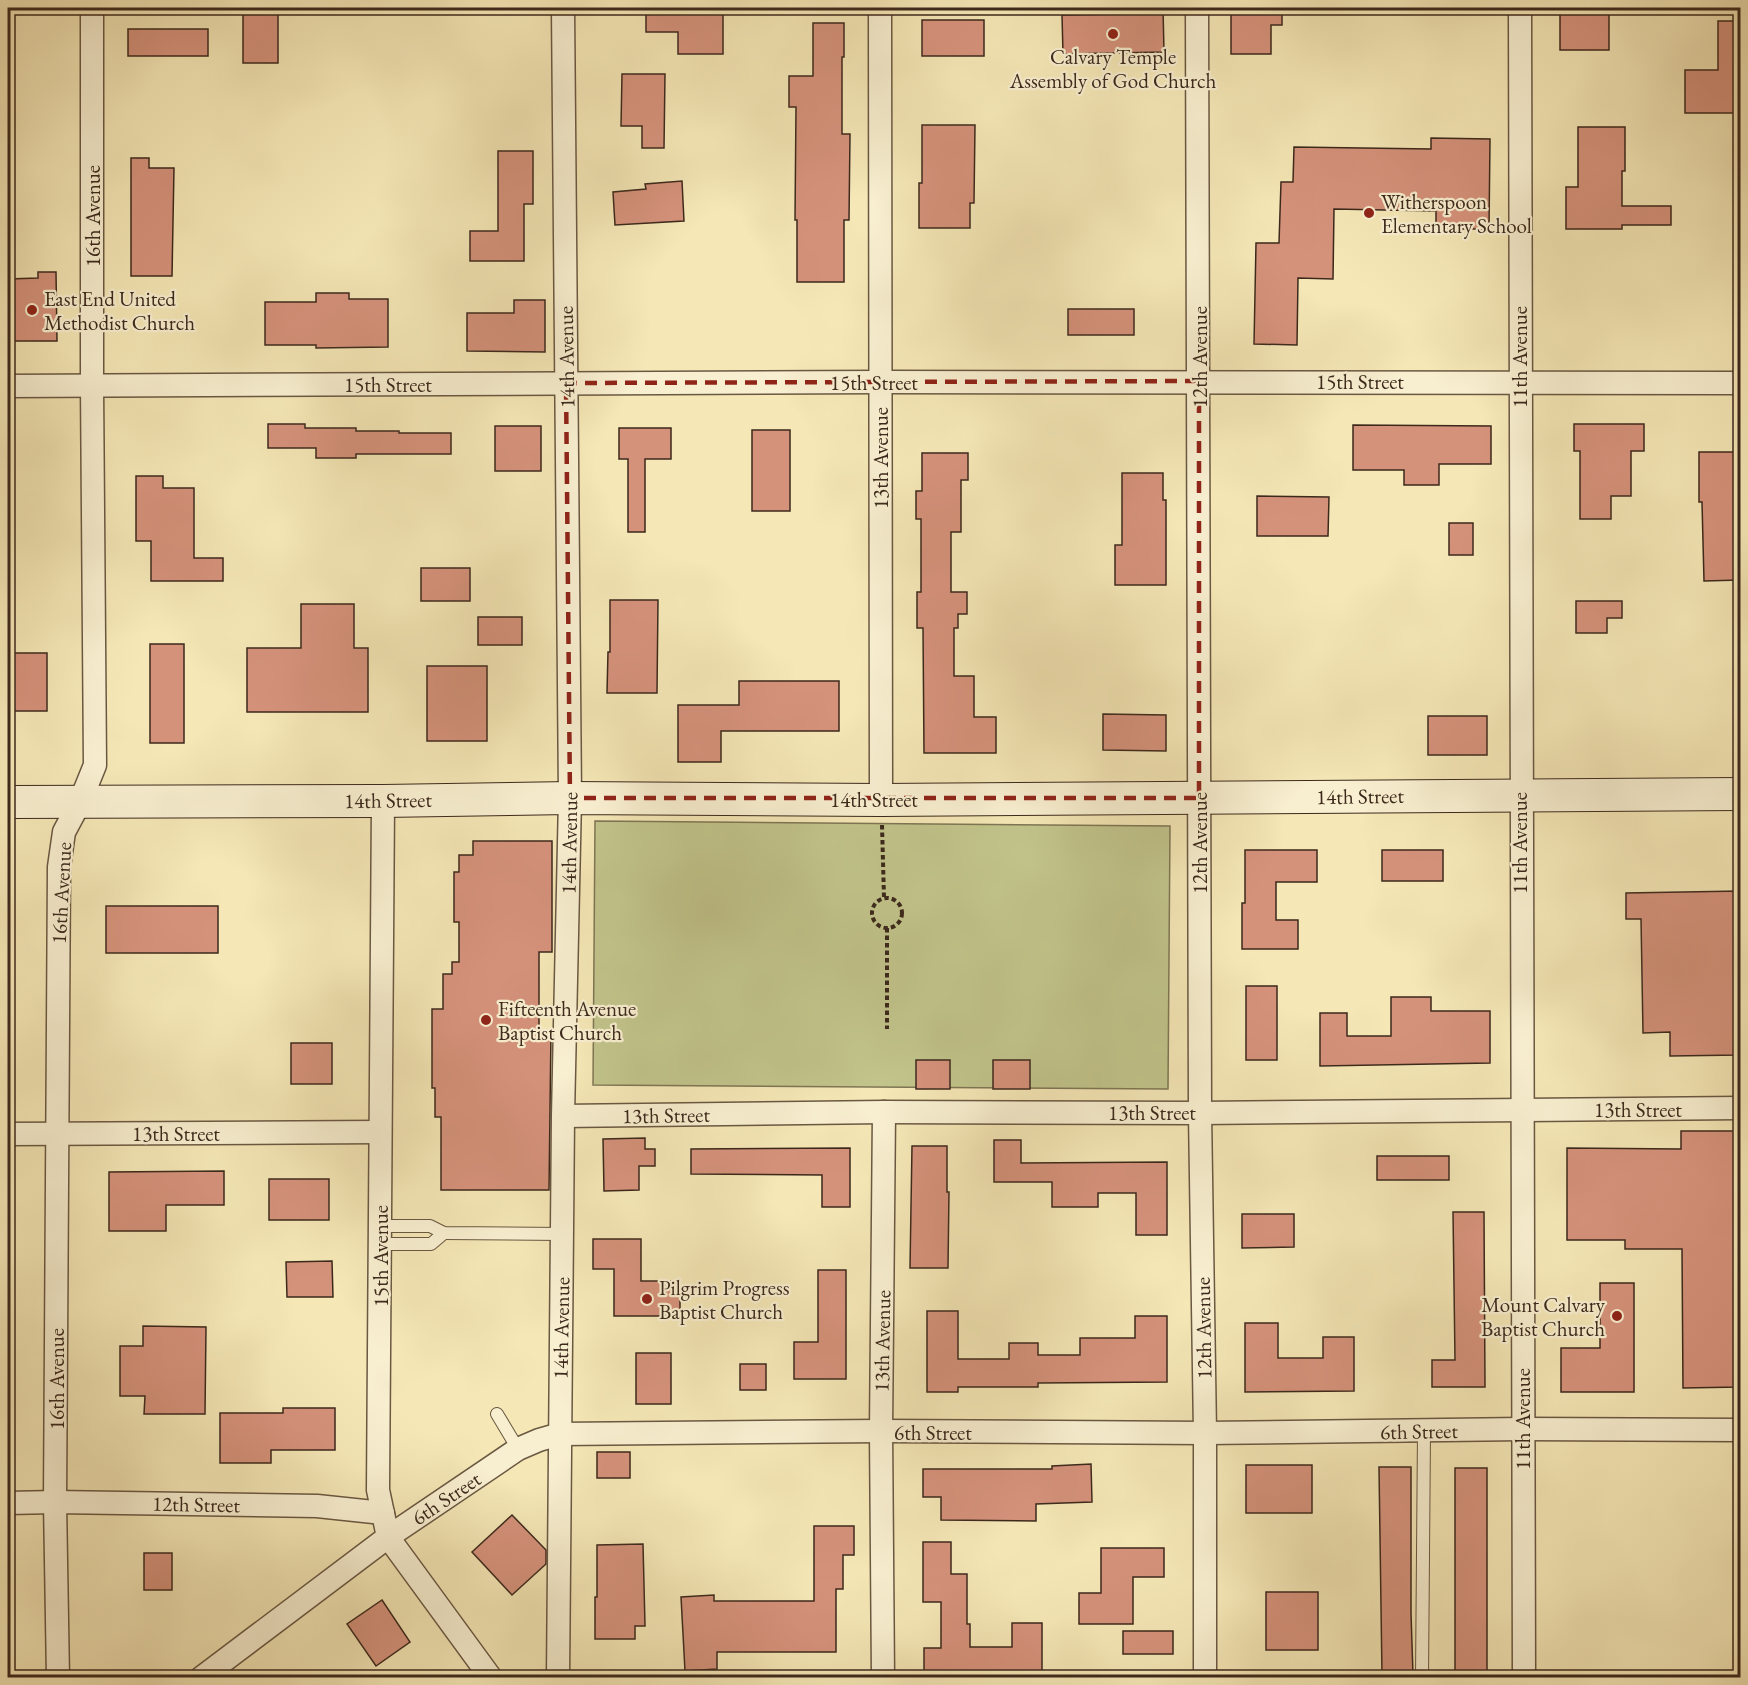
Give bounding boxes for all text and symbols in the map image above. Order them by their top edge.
marker: Calvary Temple Assembly of God Church [1106,27,1120,41]
place label: Calvary Temple Assembly of God Church [1009,43,1216,94]
street label: 16th Avenue [79,165,106,267]
place label: Witherspoon Elementary School [1381,188,1532,239]
marker: Witherspoon Elementary School [1362,206,1376,220]
place label: East End United Methodist Church [44,285,195,336]
marker: East End United Methodist Church [25,303,39,317]
street label: 14th Avenue [552,306,580,408]
street label: 12th Avenue [1186,306,1213,408]
street label: 11th Avenue [1506,306,1533,408]
street label: 15th Street [1316,368,1404,395]
street label: 15th Street [830,369,918,396]
street label: 15th Street [344,371,432,398]
street label: 13th Avenue [867,407,894,509]
street label: 14th Street [1316,782,1405,810]
street label: 14th Street [344,786,433,814]
street label: 14th Street [830,786,918,813]
street label: 14th Avenue [555,792,583,894]
street label: 12th Avenue [1186,792,1213,894]
street label: 11th Avenue [1506,792,1533,894]
street label: 16th Avenue [45,841,77,945]
place label: Fifteenth Avenue Baptist Church [498,995,636,1046]
marker: Fifteenth Avenue Baptist Church [479,1013,493,1027]
street label: 13th Street [1594,1096,1682,1123]
street label: 13th Street [1108,1099,1196,1126]
street label: 13th Street [622,1101,711,1129]
street label: 13th Street [132,1120,220,1147]
street label: 15th Avenue [367,1205,394,1307]
place label: Pilgrim Progress Baptist Church [659,1274,790,1325]
street label: 14th Avenue [547,1277,575,1379]
street label: 12th Avenue [1189,1277,1217,1379]
street label: 13th Avenue [868,1290,896,1392]
place label: Mount Calvary Baptist Church [1481,1291,1606,1342]
marker: Pilgrim Progress Baptist Church [640,1292,654,1306]
marker: Mount Calvary Baptist Church [1610,1309,1624,1323]
street label: 16th Avenue [43,1328,70,1430]
street label: 11th Avenue [1509,1368,1536,1470]
street label: 6th Street [1380,1417,1459,1445]
street label: 6th Street [894,1419,972,1446]
street label: 6th Street [406,1465,486,1531]
street label: 12th Street [152,1490,241,1518]

